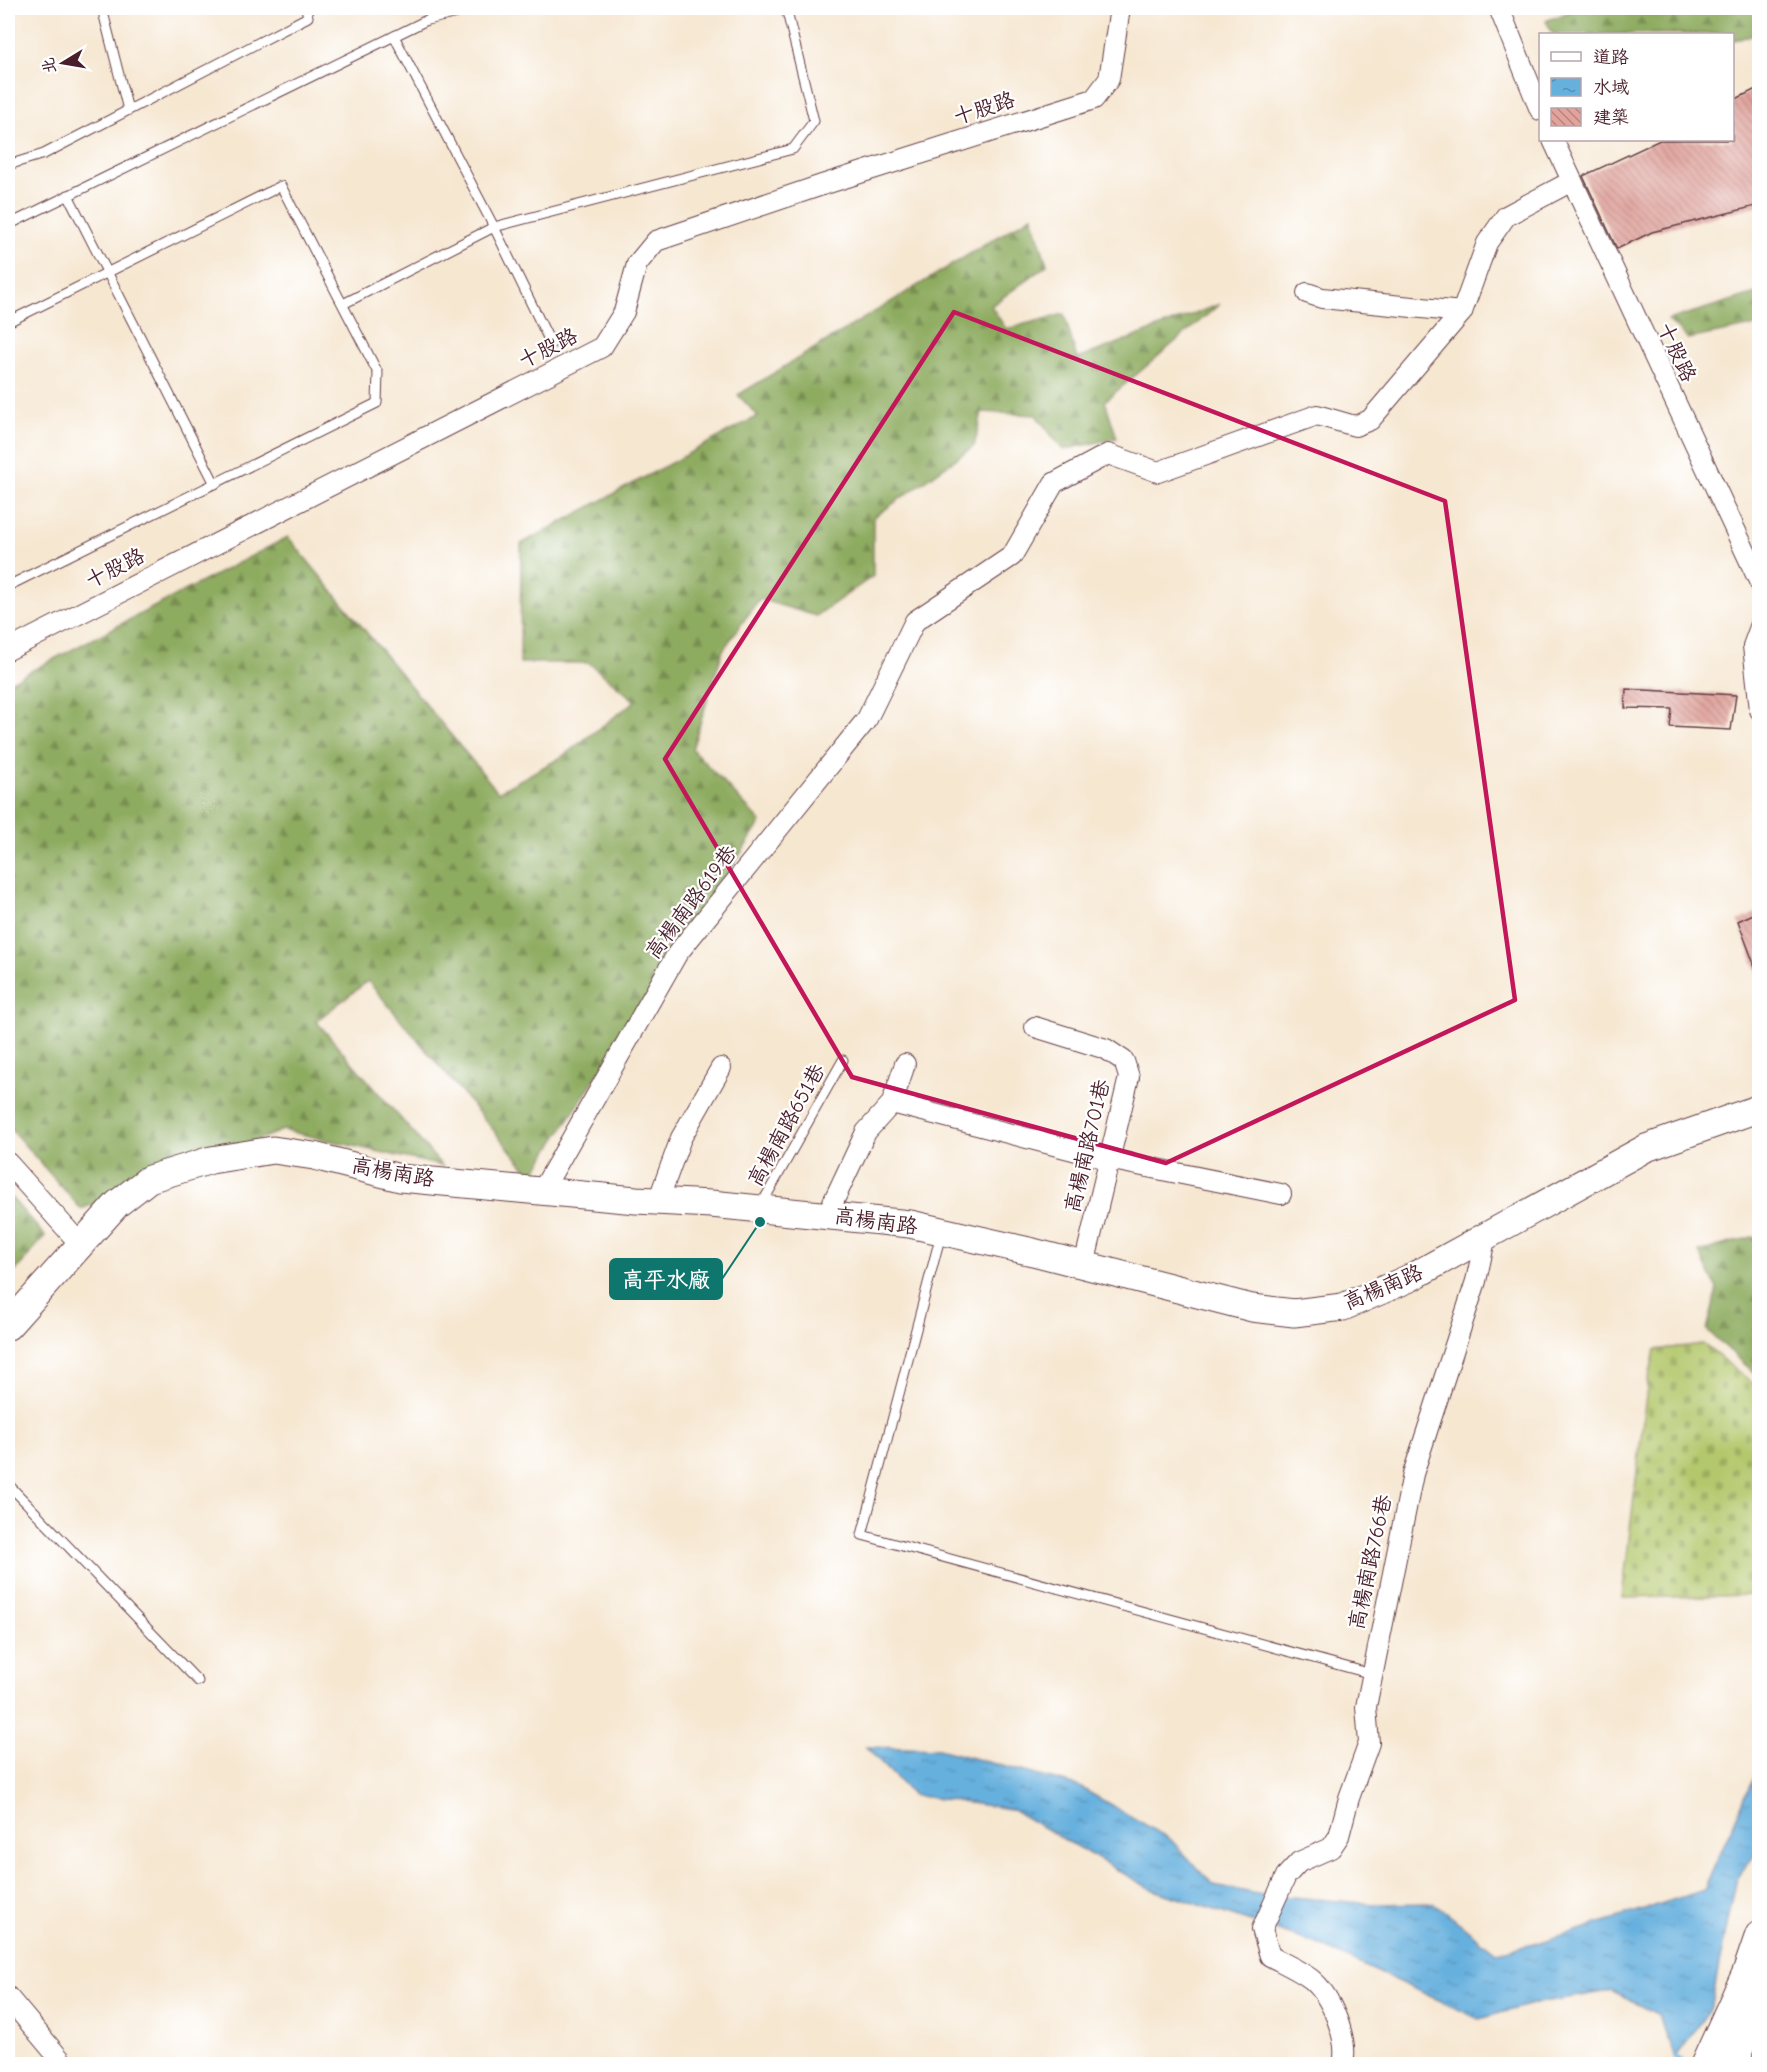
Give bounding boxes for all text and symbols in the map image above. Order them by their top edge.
north arrow [33,33,93,93]
legend [1539,33,1734,141]
text: 道路 [1593,47,1629,68]
text: 北 [39,56,60,75]
text: 水域 [1593,77,1629,98]
street label: 十股路 [950,87,1018,129]
text: 建築 [1593,107,1629,128]
street label: 十股路 [1653,318,1701,386]
street label: 十股路 [514,323,582,373]
street label: 十股路 [81,543,149,593]
street label: 高楊南路619巷 [641,841,741,963]
street label: 高楊南路651巷 [743,1060,829,1190]
street label: 高楊南路701巷 [1060,1077,1114,1215]
street label: 高楊南路 [350,1153,436,1191]
street label: 高楊南路 [833,1203,919,1239]
callout: 高平水廠 [610,1259,722,1299]
street label: 高楊南路 [1340,1260,1426,1314]
text: 高平水廠 [622,1267,710,1293]
street label: 高楊南路766巷 [1344,1492,1396,1632]

